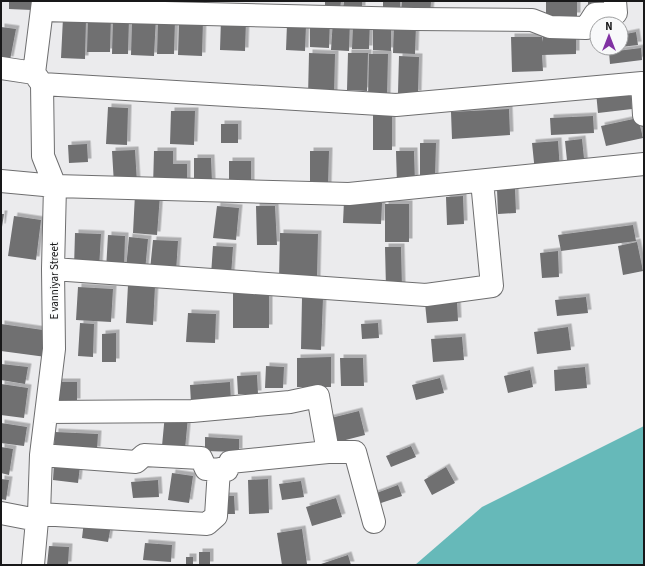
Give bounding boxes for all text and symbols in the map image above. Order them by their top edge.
north arrow [589,16,629,56]
text: N [605,19,613,34]
street label: E vanniyar Street [47,242,62,320]

